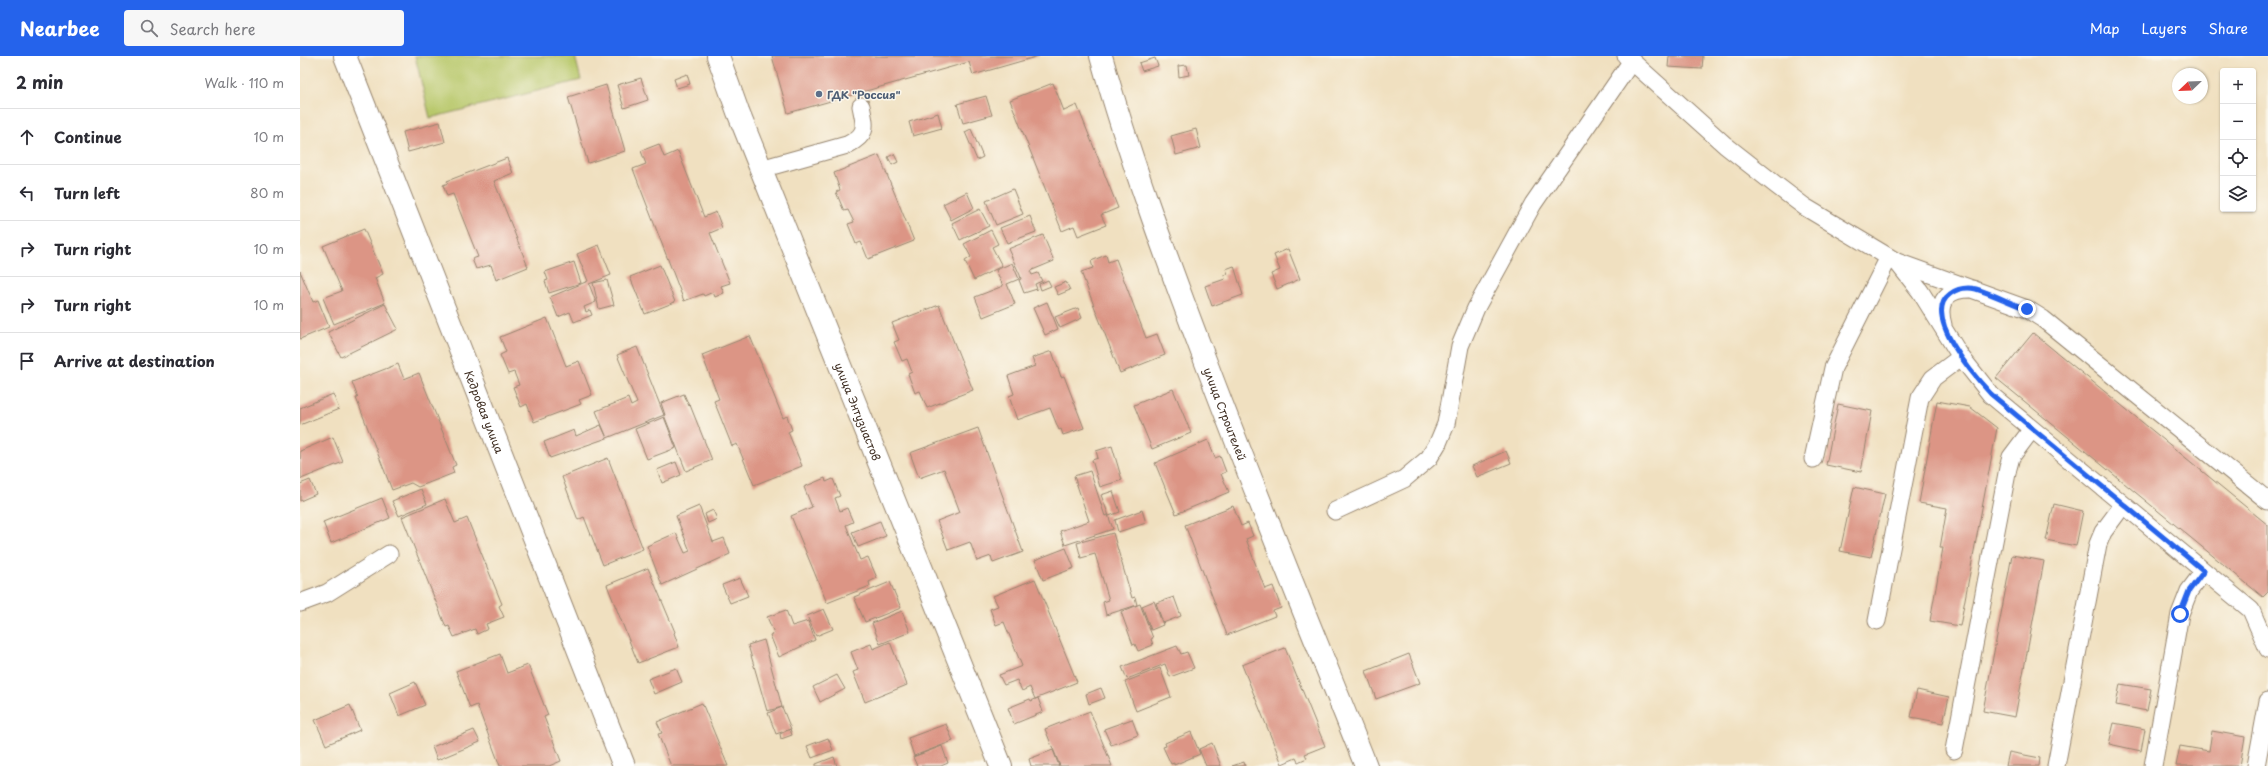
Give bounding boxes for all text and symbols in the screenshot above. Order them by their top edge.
search box [124,10,404,46]
text: Nearbee [20,14,100,42]
icon: search [138,17,160,39]
text: Search here [170,17,255,40]
text: Map [2090,18,2120,39]
text: Layers [2142,18,2187,39]
text: Share [2209,18,2248,39]
north arrow [2172,68,2208,104]
map controls [2220,68,2256,212]
button: + [2220,68,2256,104]
text: 2 min [16,69,63,95]
text: Walk · 110 m [205,73,284,92]
place label: ГДК "Россия" [827,86,901,103]
marker: ГДК "Россия" [814,89,824,99]
button: − [2220,104,2256,140]
text: Continue [54,125,122,148]
icon: ahead [16,126,38,148]
text: 10 m [254,127,284,146]
button: locate [2220,140,2256,176]
button: layers [2220,176,2256,212]
text: Turn left [54,181,120,204]
icon: left [16,182,38,204]
text: 80 m [250,183,284,202]
text: Turn right [54,237,131,260]
icon: right [16,238,38,260]
text: 10 m [254,239,284,258]
text: Turn right [54,293,131,316]
icon: right [16,294,38,316]
text: 10 m [254,295,284,314]
route end [2018,300,2036,318]
text: Arrive at destination [54,349,215,372]
icon: arrive [16,350,38,372]
street label: улица Энтузиастов [831,360,886,463]
street label: улица Строителей [1200,365,1251,463]
street label: Кедровая улица [461,368,509,456]
route start [2171,605,2189,623]

